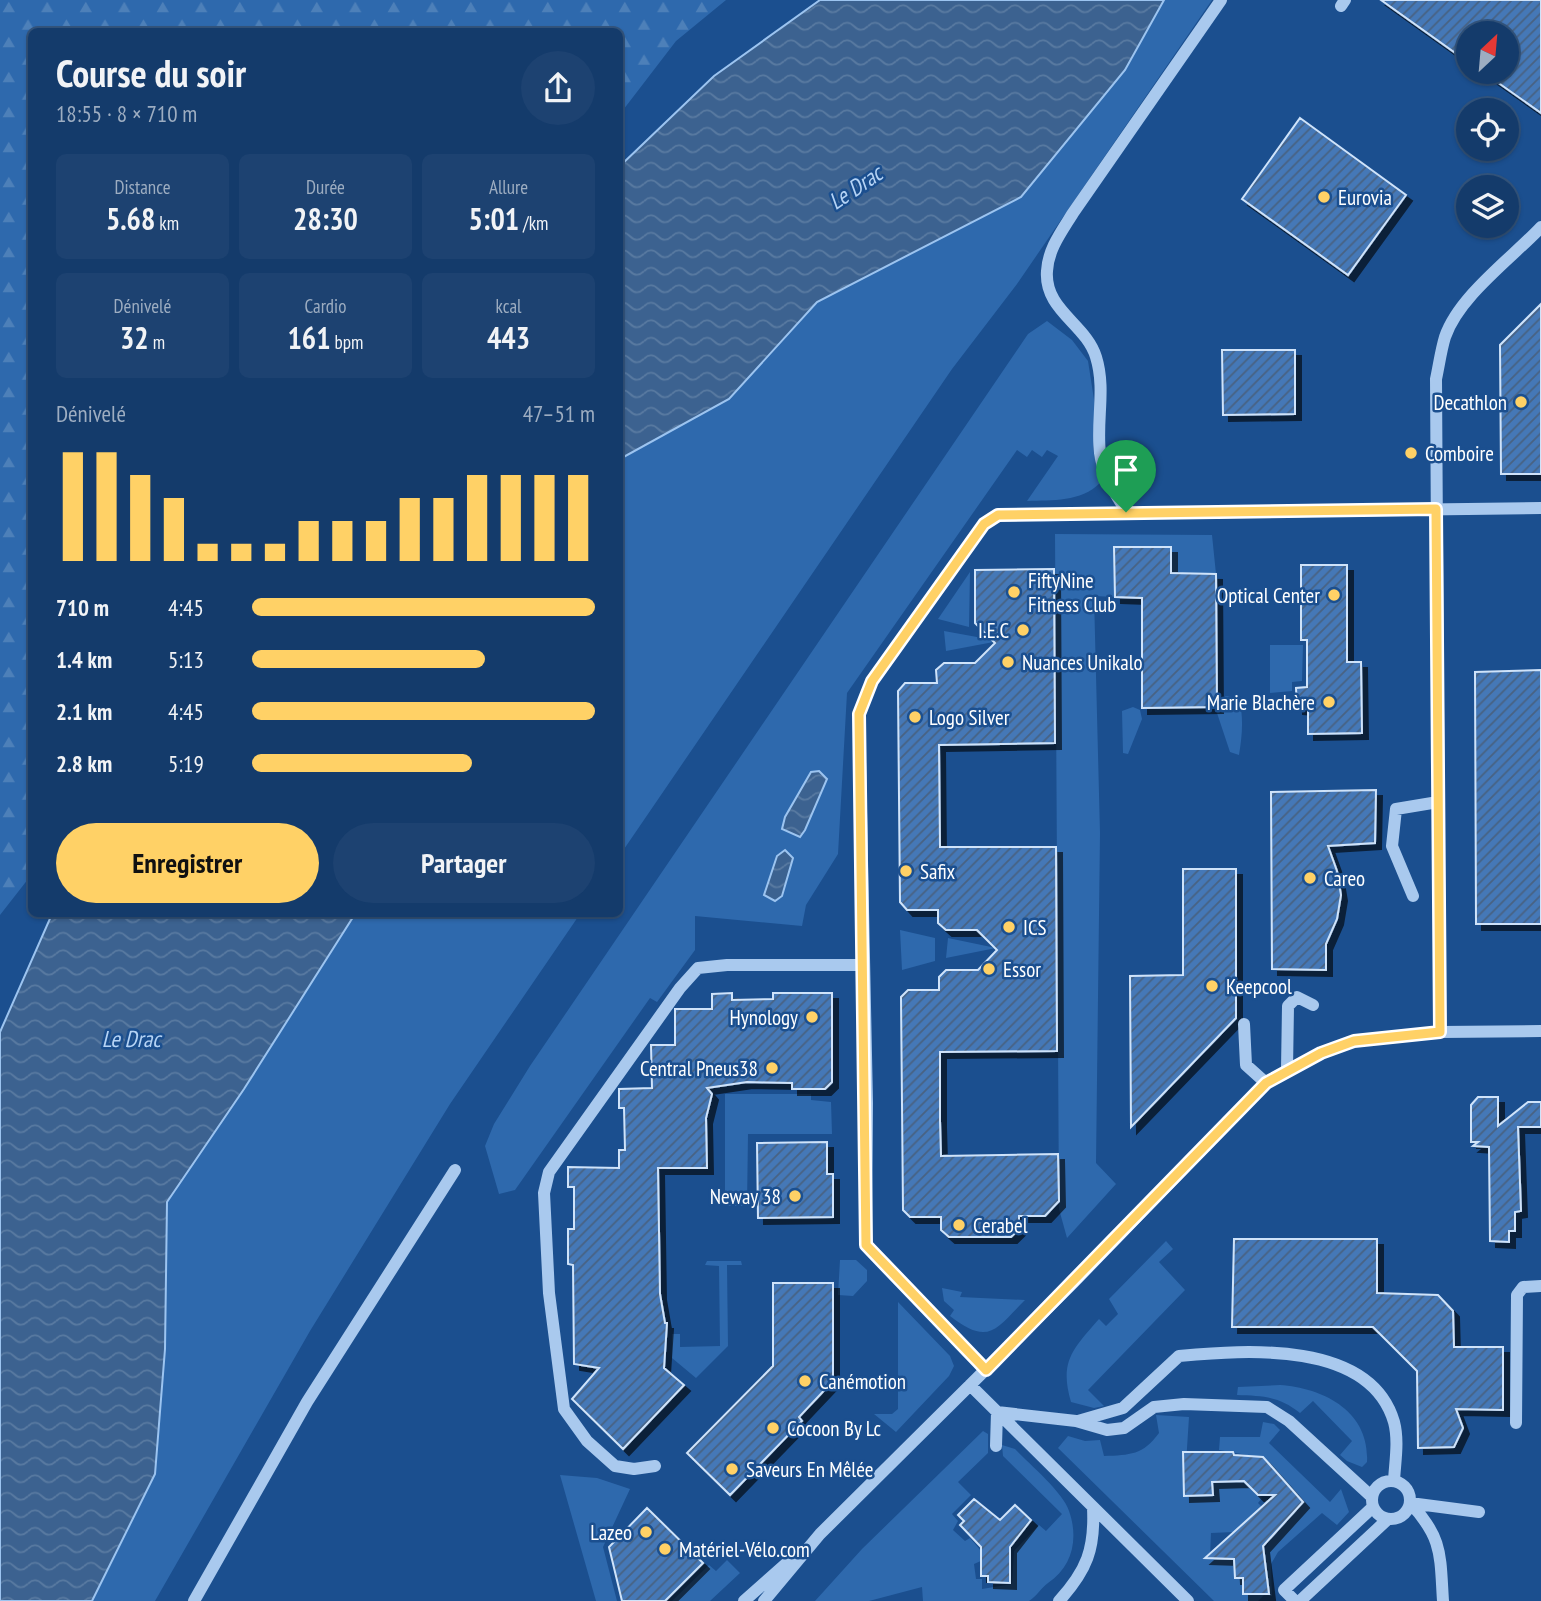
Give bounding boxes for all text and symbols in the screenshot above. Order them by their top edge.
north arrow [1456,21,1519,84]
map controls [1456,21,1519,238]
text: Course du soir [56,48,246,97]
button: share [521,51,595,125]
button: locate [1456,98,1519,161]
text: 18:55 · 8 × 710 m [56,99,197,128]
water label: Le Drac [823,157,890,215]
text: Distance [115,175,170,199]
text: Durée [306,175,345,199]
text: Allure [489,175,528,199]
button: layers [1456,175,1519,238]
place label: Eurovia [1338,184,1392,211]
marker: Eurovia [1316,189,1332,205]
text: 5.68 [106,199,155,238]
text: 28:30 [293,199,358,238]
text: 5:01 [469,199,519,238]
text: km [155,211,179,235]
text: /km [519,211,548,235]
text: Dénivelé [114,294,171,318]
text: Cardio [305,294,346,318]
text: kcal [496,294,521,318]
text: 32 [120,318,149,357]
text: 161 [288,318,331,357]
text: 443 [487,318,530,357]
text: m [149,330,165,354]
text: bpm [331,330,363,354]
place label: Decathlon [1433,389,1507,416]
marker: Decathlon [1513,394,1529,410]
text: Dénivelé [56,399,126,428]
text: 47–51 m [523,399,595,428]
pin [1096,440,1156,512]
place label: Comboire [1425,440,1494,467]
marker: Comboire [1403,445,1419,461]
icon: arrive [1107,451,1145,489]
place label: FiftyNine Fitness Club [1028,567,1116,618]
place label: Optical Center [1217,582,1320,609]
marker: FiftyNine Fitness Club [1006,584,1022,600]
marker: Optical Center [1326,587,1342,603]
text: 710 m [56,593,109,622]
text: 4:45 [168,593,204,622]
place label: I.E.C [978,617,1009,644]
marker: I.E.C [1015,622,1031,638]
text: 1.4 km [56,645,112,674]
text: 5:13 [168,645,204,674]
place label: Nuances Unikalo [1022,649,1143,676]
marker: Nuances Unikalo [1000,654,1016,670]
place label: Marie Blachère [1207,689,1315,716]
marker: Marie Blachère [1321,694,1337,710]
text: 2.1 km [56,697,112,726]
text: 4:45 [168,697,204,726]
place label: Logo Silver [929,704,1010,731]
marker: Logo Silver [907,709,923,725]
text: 2.8 km [56,749,112,778]
text: 5:19 [168,749,204,778]
button: Enregistrer [56,823,319,903]
button: Partager [333,823,595,903]
place label: Safix [920,858,956,885]
marker: Safix [898,863,914,879]
place label: Careo [1324,865,1365,892]
marker: Careo [1302,870,1318,886]
place label: ICS [1023,914,1047,941]
marker: ICS [1001,919,1017,935]
place label: Essor [1003,956,1041,983]
marker: Essor [981,961,997,977]
place label: Keepcool [1226,973,1292,1000]
marker: Keepcool [1204,978,1220,994]
place label: Hynology [730,1004,798,1031]
marker: Hynology [804,1009,820,1025]
water label: Le Drac [102,1024,163,1053]
place label: Central Pneus38 [640,1055,758,1082]
marker: Central Pneus38 [764,1060,780,1076]
place label: Neway 38 [710,1183,781,1210]
marker: Neway 38 [787,1188,803,1204]
place label: Cerabel [973,1212,1028,1239]
marker: Cerabel [951,1217,967,1233]
place label: Canémotion [819,1368,906,1395]
marker: Canémotion [797,1373,813,1389]
place label: Cocoon By Lc [787,1415,881,1442]
marker: Cocoon By Lc [765,1420,781,1436]
place label: Saveurs En Mêlée [746,1456,873,1483]
marker: Saveurs En Mêlée [724,1461,740,1477]
place label: Lazeo [590,1519,632,1546]
marker: Lazeo [638,1524,654,1540]
place label: Matériel-Vélo.com [679,1536,810,1563]
marker: Matériel-Vélo.com [657,1541,673,1557]

